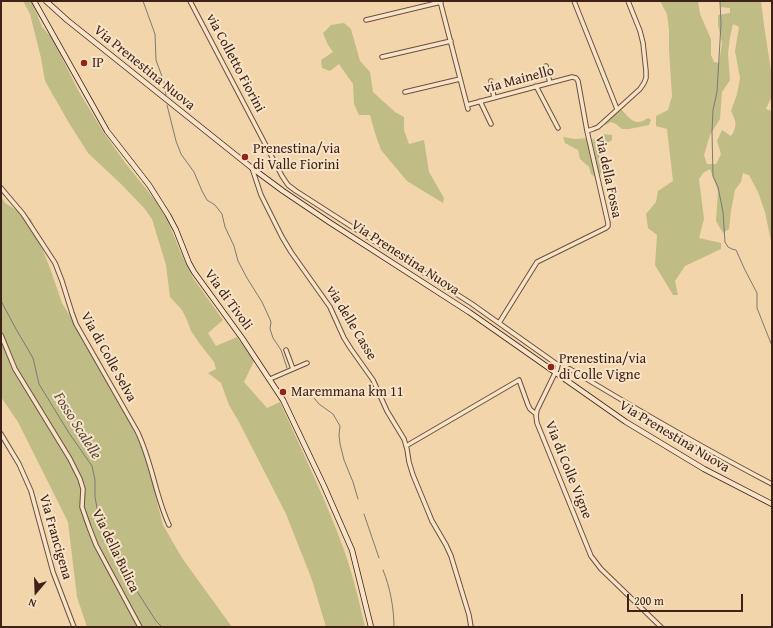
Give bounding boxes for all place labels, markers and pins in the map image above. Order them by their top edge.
place label: IP [92,55,104,71]
marker: IP [79,58,89,68]
place label: Prenestina/via di Valle Fiorini [253,141,340,174]
marker: Prenestina/via di Valle Fiorini [240,152,250,162]
place label: Prenestina/via di Colle Vigne [559,351,646,384]
marker: Prenestina/via di Colle Vigne [546,362,556,372]
place label: Maremmana km 11 [291,384,403,400]
marker: Maremmana km 11 [278,387,288,397]

